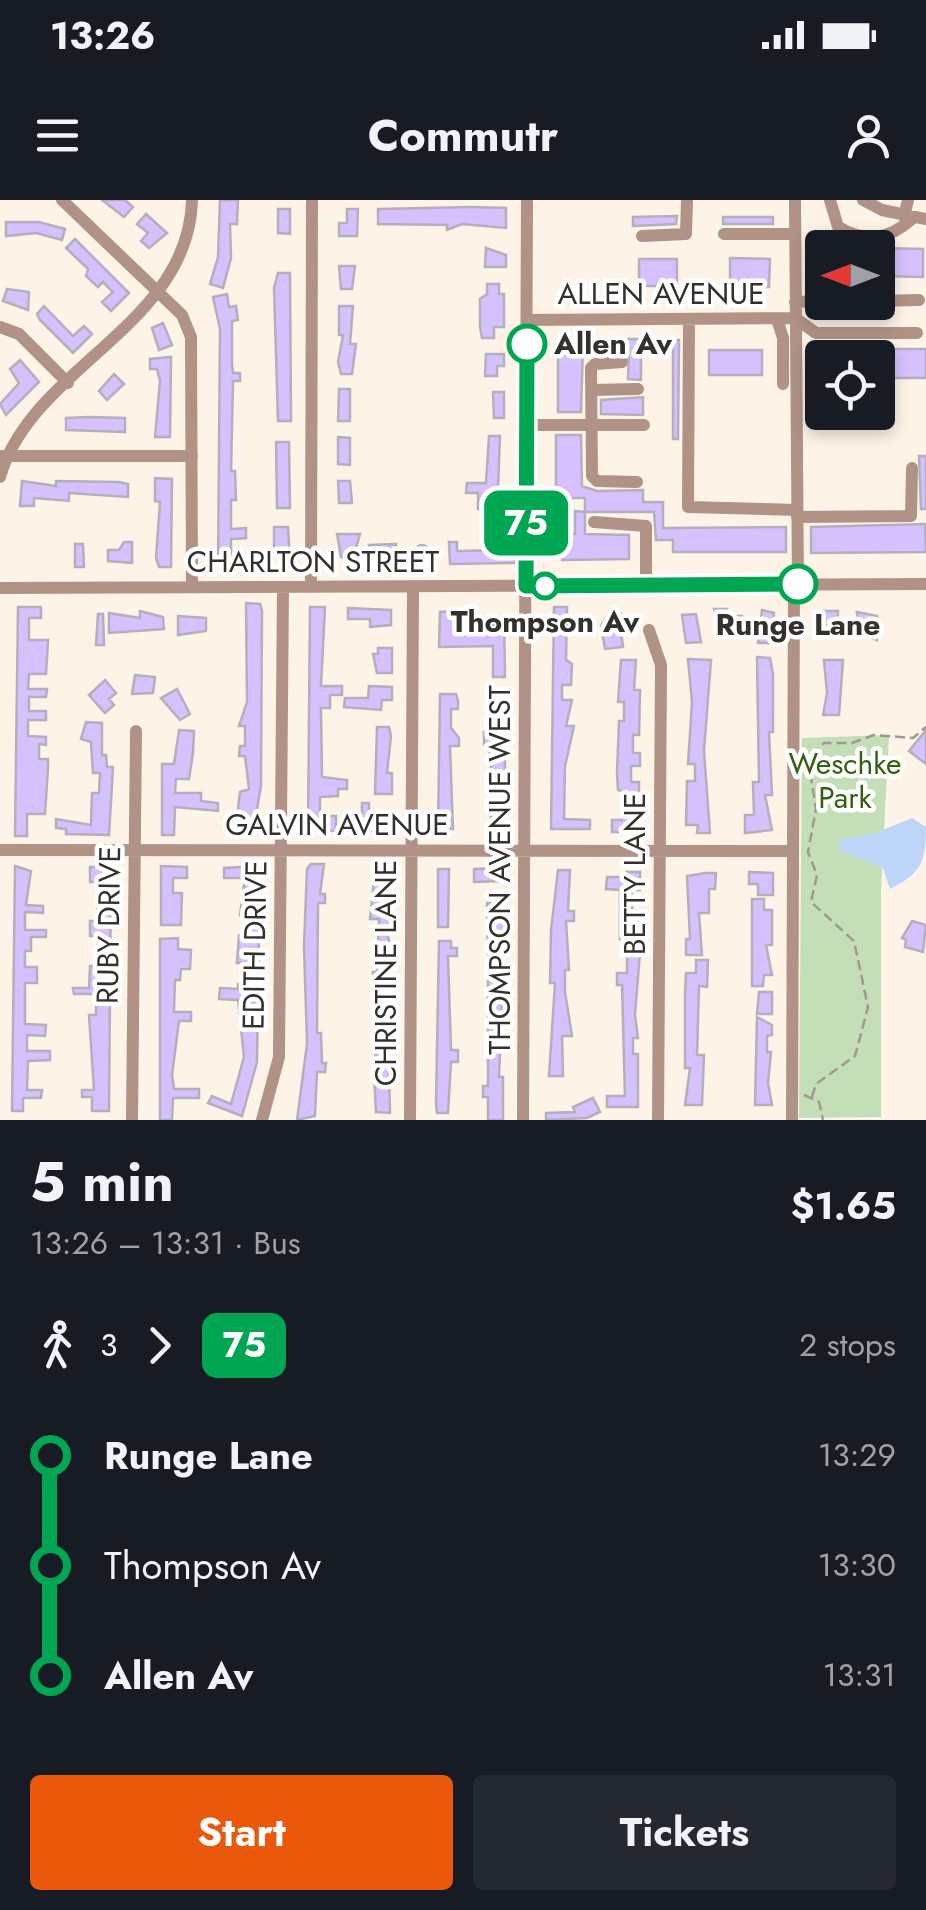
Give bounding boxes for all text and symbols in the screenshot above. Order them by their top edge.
text: 13:26 [50,8,156,63]
text: Commutr [368,103,558,168]
icon: menu [30,108,85,163]
icon: person [841,108,896,163]
north arrow [805,230,895,320]
map controls [805,230,895,430]
street label: ALLEN AVENUE [557,272,765,315]
place label: Allen Av [553,322,672,365]
marker: Allen Av [508,325,546,363]
button: locate [805,340,895,430]
line badge: 75 [481,490,571,556]
text: 75 [504,498,548,548]
street label: CHARLTON STREET [187,540,439,583]
marker: Runge Lane [779,565,817,603]
marker: Thompson Av [532,573,558,599]
place label: Thompson Av [451,600,640,643]
place label: Runge Lane [716,603,880,646]
street label: THOMPSON AVENUE WEST [478,685,521,1055]
park label: Weschke Park [788,742,902,819]
street label: BETTY LANE [613,793,656,955]
street label: GALVIN AVENUE [225,803,449,846]
street label: RUBY DRIVE [86,846,131,1004]
street label: EDITH DRIVE [232,860,277,1030]
street label: CHRISTINE LANE [364,860,407,1086]
text: 5 min [30,1142,174,1222]
text: $1.65 [791,1178,896,1233]
text: 13:26 – 13:31 · Bus [30,1220,301,1266]
icon: walk [30,1318,85,1373]
icon: forward [132,1318,187,1373]
text: 75 [222,1320,266,1370]
text: 3 [100,1322,117,1368]
text: 2 stops [799,1322,896,1368]
text: Runge Lane [104,1428,313,1483]
text: 13:29 [818,1432,896,1478]
text: Thompson Av [104,1538,321,1593]
text: 13:30 [818,1542,896,1588]
text: Allen Av [104,1648,254,1703]
text: 13:31 [823,1652,896,1698]
button: Start [30,1775,453,1890]
button: Tickets [473,1775,896,1890]

